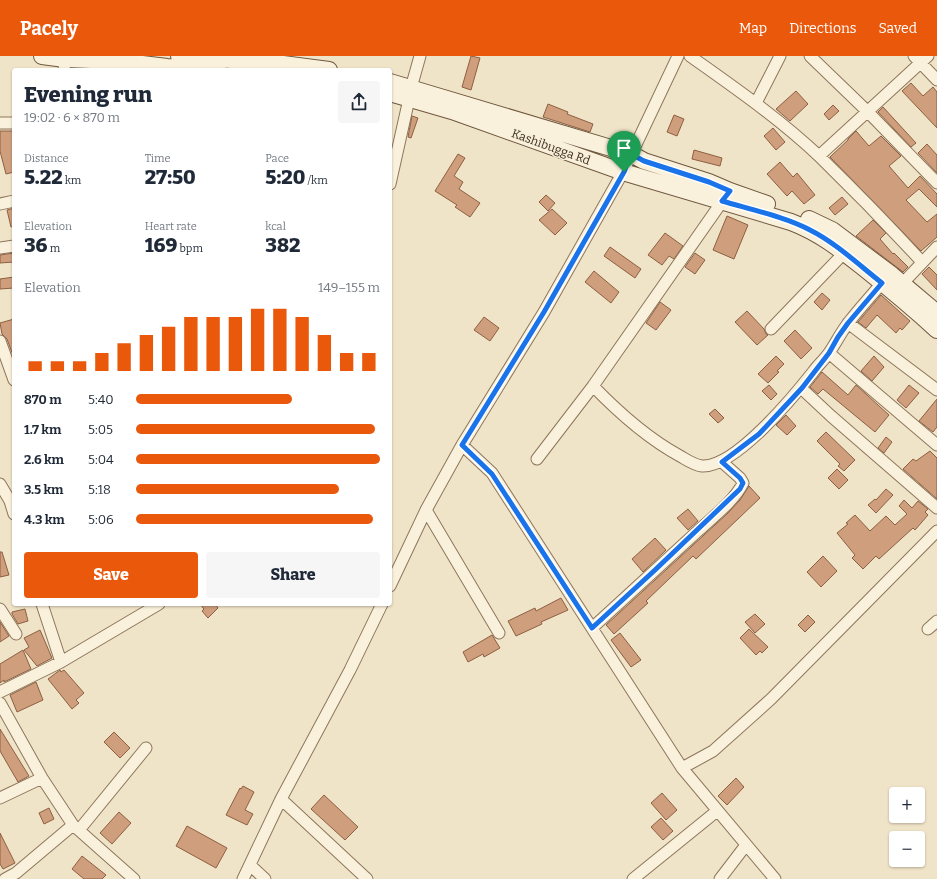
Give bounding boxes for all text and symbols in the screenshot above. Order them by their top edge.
text: Pacely [20,17,78,40]
text: Map [739,20,767,37]
text: Directions [789,20,857,37]
text: Saved [879,20,917,37]
text: Evening run [24,81,152,108]
button: share [338,81,380,123]
text: 19:02 · 6 × 870 m [24,110,120,125]
street label: Kashibugga Rd [510,126,592,168]
pin [607,131,641,172]
icon: arrive [613,137,635,159]
text: Distance [24,152,69,165]
text: Time [145,152,171,165]
text: Pace [265,152,289,165]
text: 5.22 [24,165,63,189]
text: 27:50 [145,165,196,189]
text: 5:20 [265,165,305,189]
text: km [63,174,81,187]
text: /km [305,174,328,187]
text: Elevation [24,220,72,233]
text: Heart rate [145,220,197,233]
text: kcal [265,220,286,233]
text: 36 [24,233,47,257]
text: 169 [145,233,177,257]
text: 382 [265,233,300,257]
text: m [47,242,60,255]
text: bpm [177,242,203,255]
text: Elevation [24,280,81,295]
text: 149–155 m [318,280,380,295]
text: 870 m [24,392,62,407]
text: 5:40 [88,392,114,407]
text: 1.7 km [24,422,61,437]
text: 5:05 [88,422,113,437]
text: 2.6 km [24,452,64,467]
text: 5:04 [88,452,114,467]
text: 3.5 km [24,482,63,497]
text: 5:18 [88,482,111,497]
text: 4.3 km [24,512,65,527]
text: 5:06 [88,512,114,527]
button: Save [24,552,198,598]
button: Share [206,552,380,598]
map controls [889,787,925,867]
button: + [889,787,925,823]
button: − [889,831,925,867]

